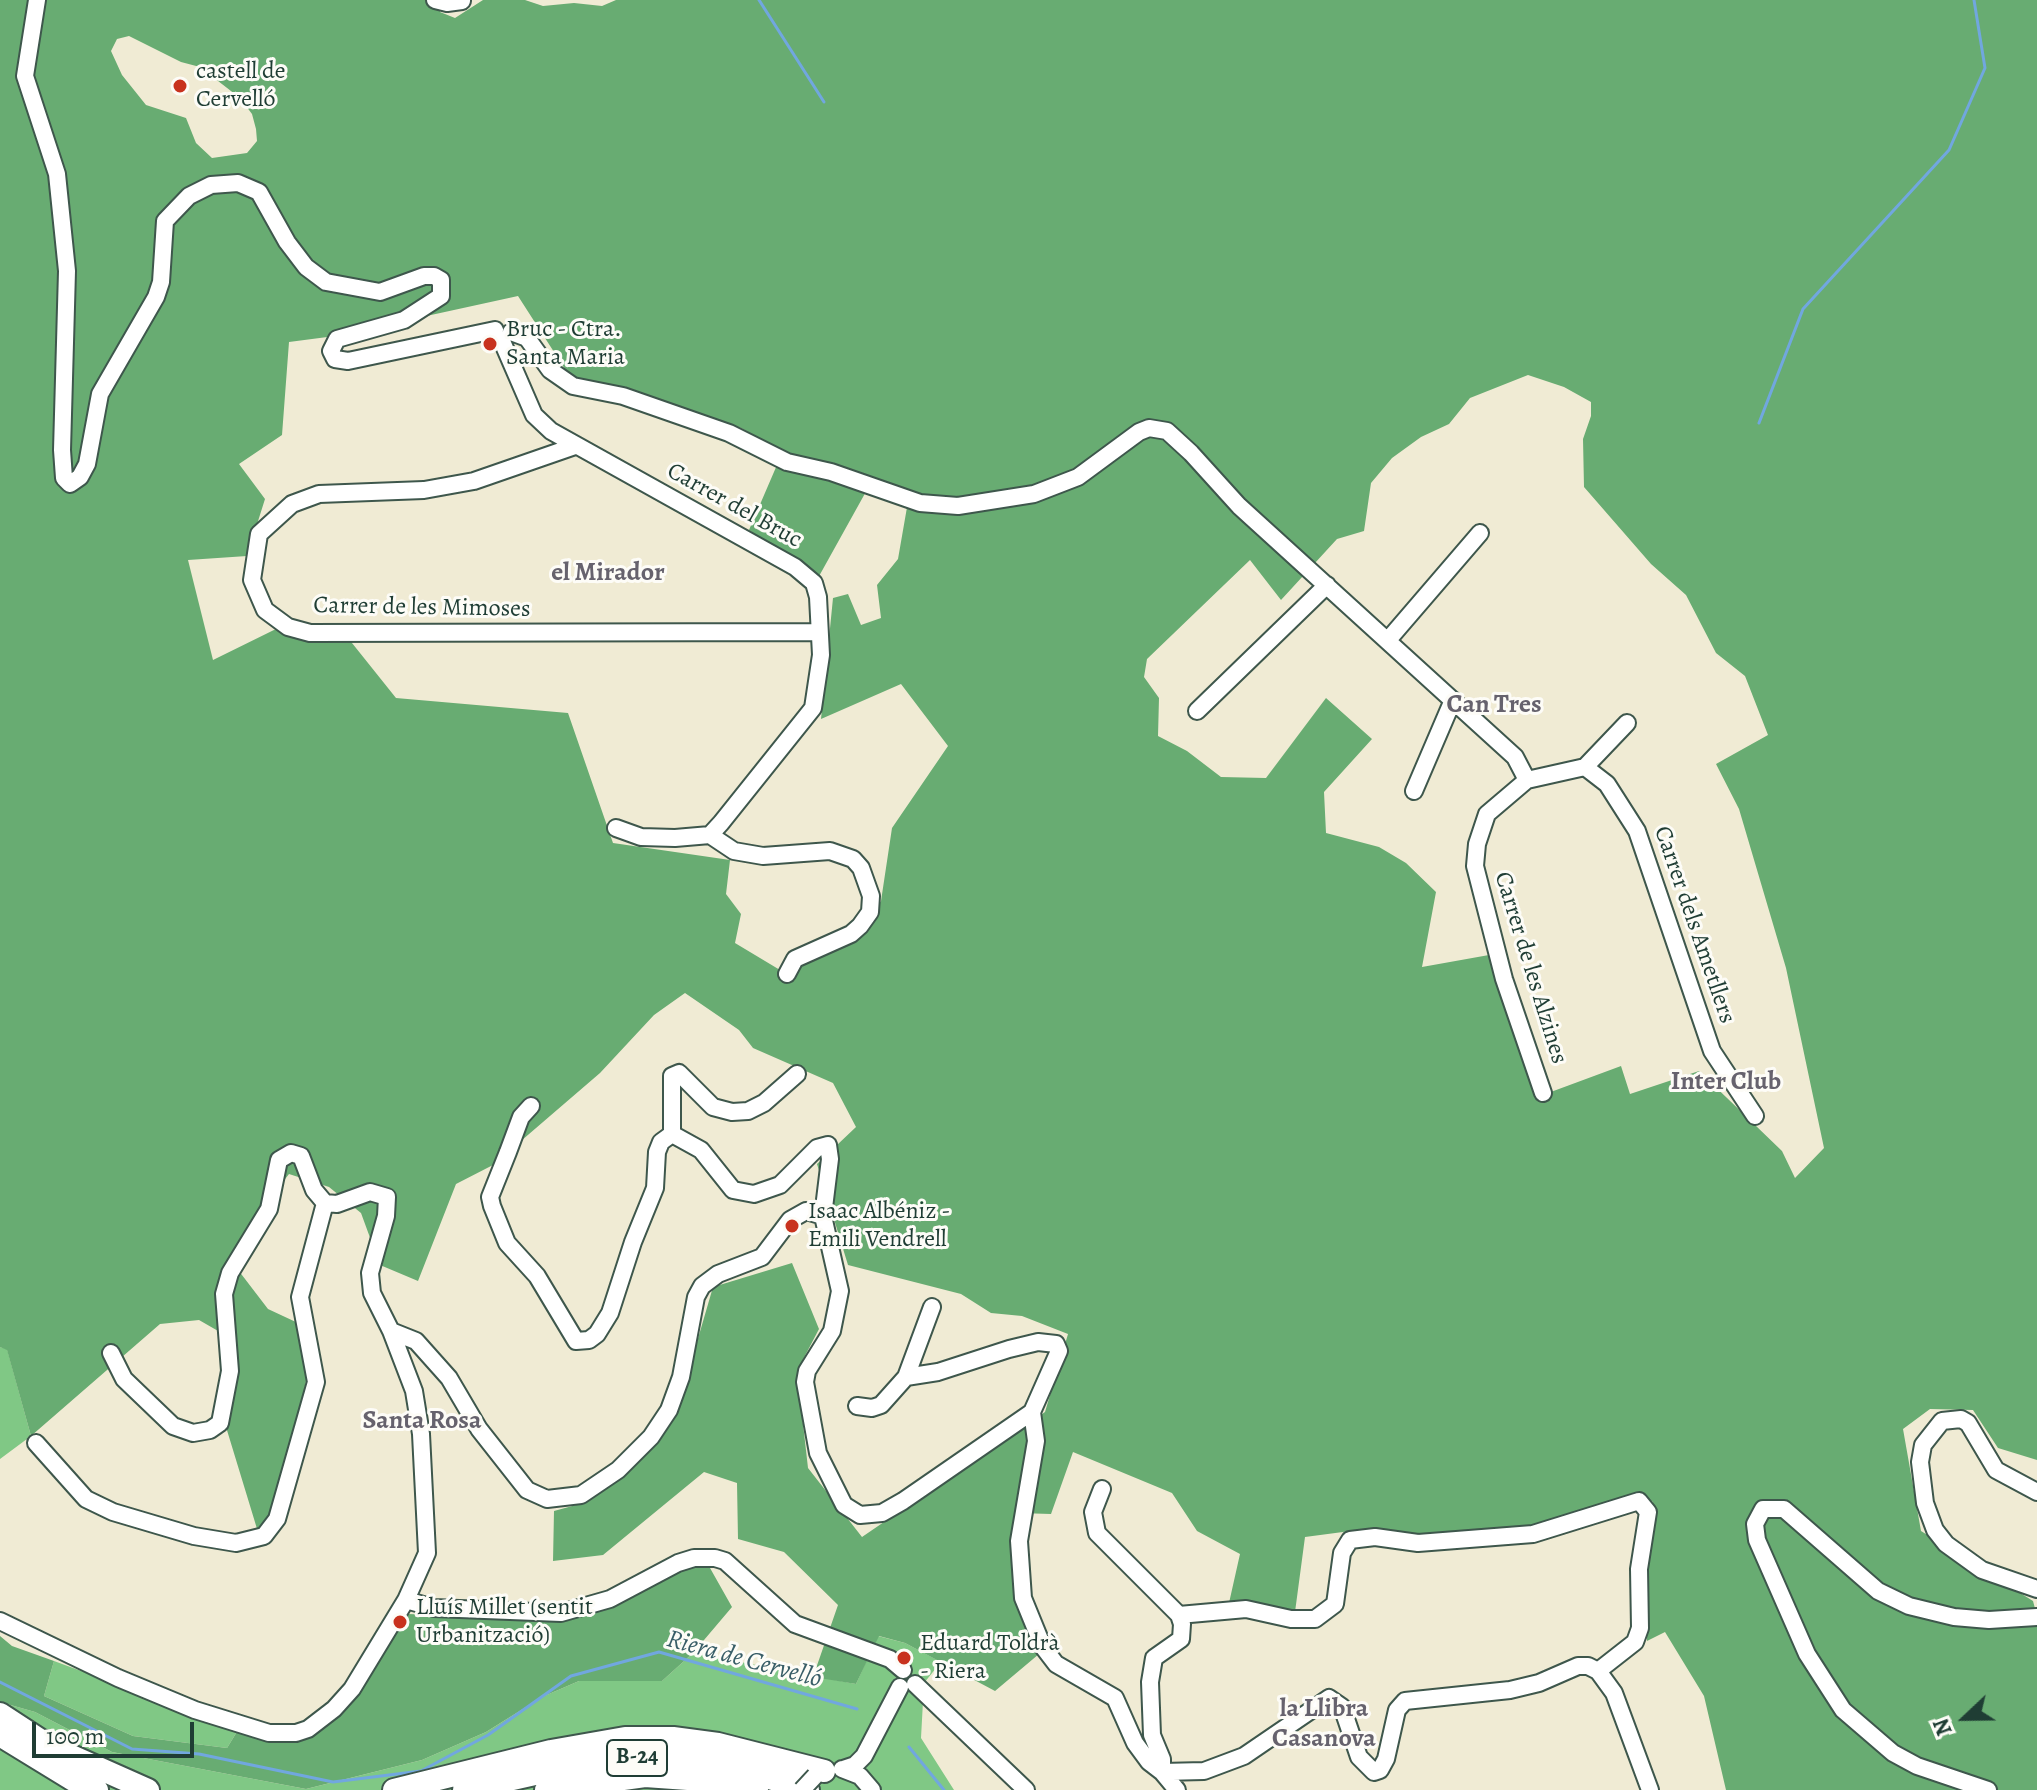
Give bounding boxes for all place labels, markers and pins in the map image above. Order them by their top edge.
place label: castell de Cervelló [196,58,286,114]
marker: castell de Cervelló [171,77,189,95]
place label: Bruc - Ctra. Santa Maria [506,316,625,372]
marker: Bruc - Ctra. Santa Maria [481,335,499,353]
place label: Isaac Albéniz - Emili Vendrell [808,1198,950,1254]
marker: Isaac Albéniz - Emili Vendrell [783,1217,801,1235]
place label: Lluís Millet (sentit Urbanització) [416,1594,593,1650]
marker: Lluís Millet (sentit Urbanització) [391,1613,409,1631]
place label: Eduard Toldrà - Riera [920,1630,1060,1686]
marker: Eduard Toldrà - Riera [895,1649,913,1667]

